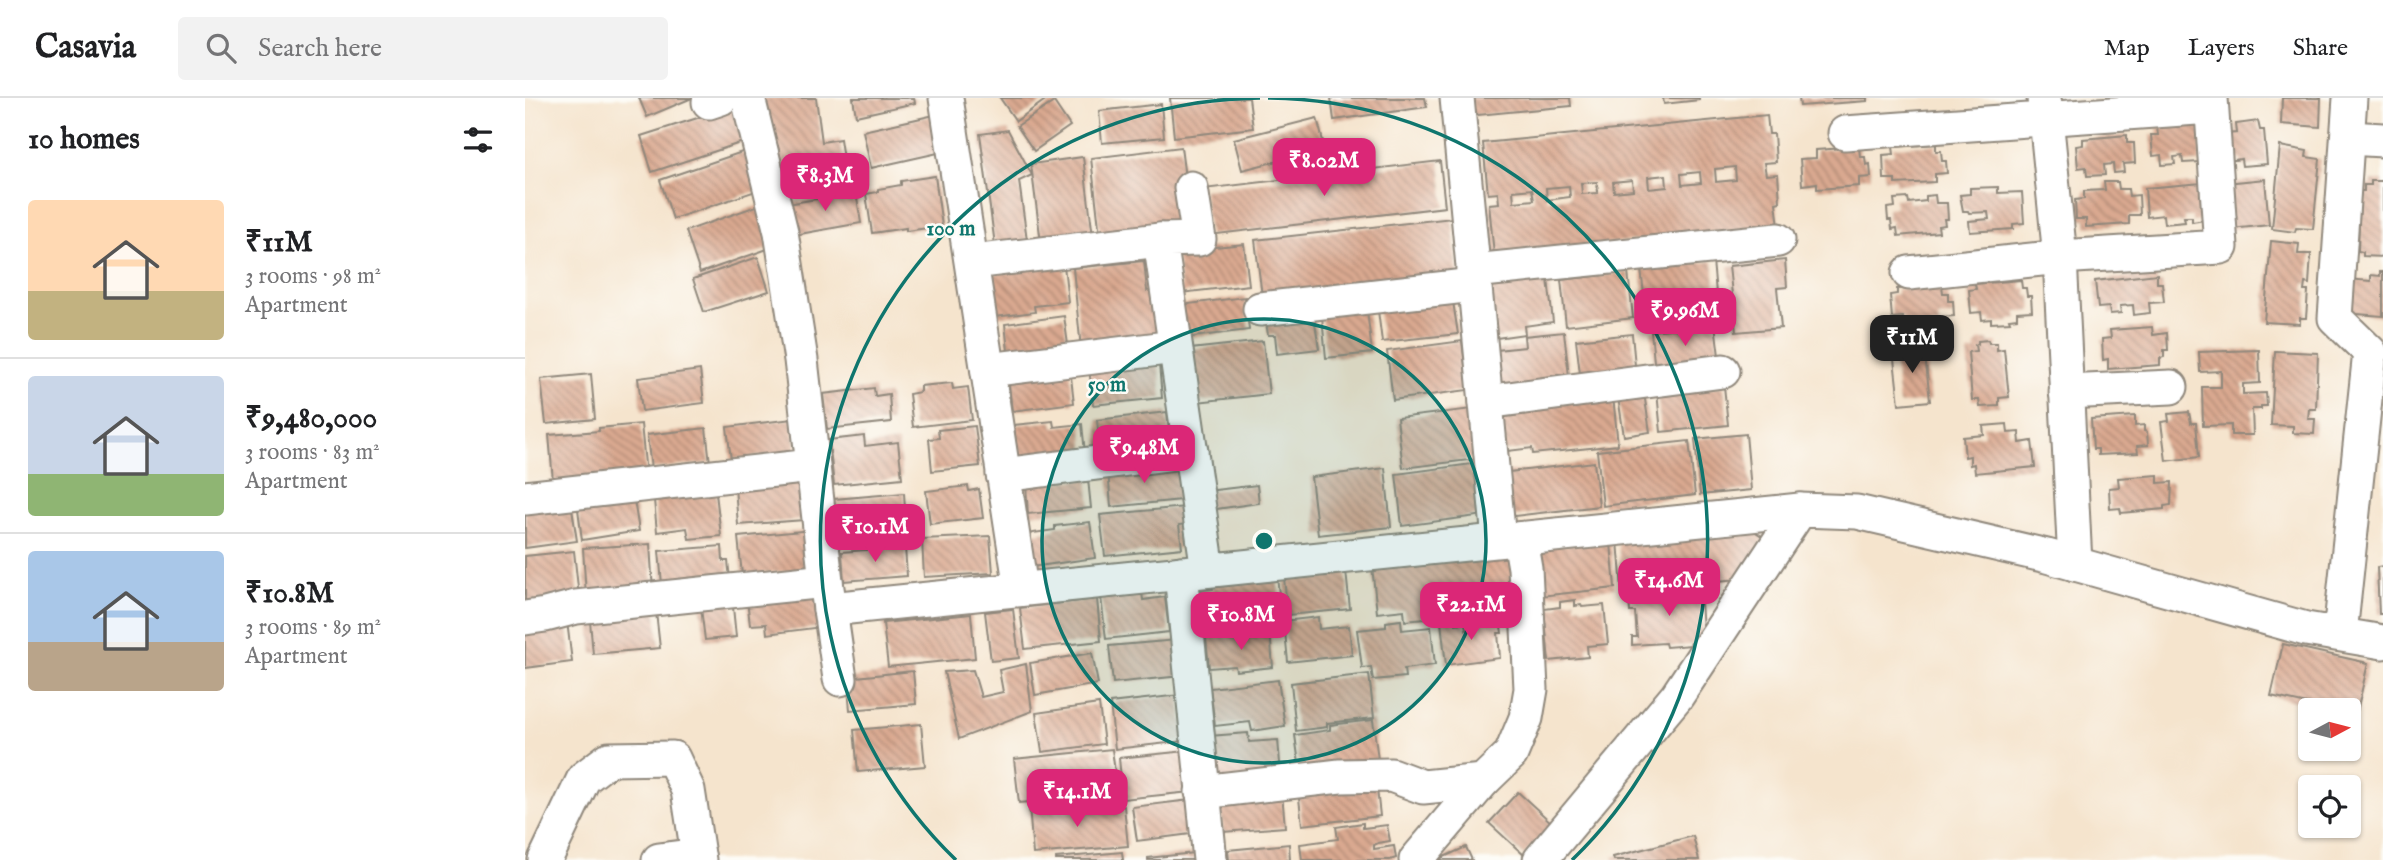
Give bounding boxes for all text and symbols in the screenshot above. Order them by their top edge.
search box [178,17,668,80]
text: Casavia [35,27,136,69]
icon: search [202,29,240,67]
text: Search here [258,32,382,65]
text: Map [2104,33,2150,64]
text: Layers [2188,33,2255,64]
text: Share [2293,33,2348,64]
text: 10 homes [28,121,140,159]
icon: filters [459,121,497,159]
pin: ₹8.02M [1267,139,1381,198]
text: ₹8.02M [1289,146,1359,175]
pin: ₹8.3M [776,153,874,213]
text: ₹8.3M [796,161,854,190]
text: 100 m [926,216,976,243]
text: ₹11M [245,224,313,262]
icon: home [84,228,168,312]
text: 3 rooms · 98 m² [245,262,381,291]
pin: ₹9.96M [1628,288,1742,348]
text: Apartment [245,291,348,320]
text: ₹9.96M [1650,296,1720,325]
pin: ₹11M [1871,316,1953,375]
text: ₹11M [1886,323,1938,352]
text: 50 m [1088,372,1127,399]
text: ₹9,480,000 [245,400,377,438]
icon: home [84,404,168,488]
pin: ₹9.48M [1087,426,1201,485]
text: ₹9.48M [1109,433,1179,462]
text: 3 rooms · 83 m² [245,438,380,467]
text: Apartment [245,467,348,496]
pin: ₹10.1M [818,504,932,564]
text: ₹10.1M [841,512,909,541]
centre of rings [1252,529,1276,553]
pin: ₹14.6M [1612,559,1726,618]
text: ₹14.6M [1634,566,1704,595]
text: ₹10.8M [245,575,334,613]
icon: home [84,579,168,663]
pin: ₹22.1M [1414,582,1528,642]
text: ₹22.1M [1436,590,1506,619]
pin: ₹10.8M [1184,592,1298,652]
text: ₹10.8M [1207,600,1275,629]
text: 3 rooms · 89 m² [245,613,381,642]
text: Apartment [245,642,348,671]
north arrow [2298,698,2361,761]
map controls [2298,698,2361,838]
pin: ₹14.1M [1020,770,1134,829]
button: locate [2298,775,2361,838]
text: ₹14.1M [1043,777,1111,806]

